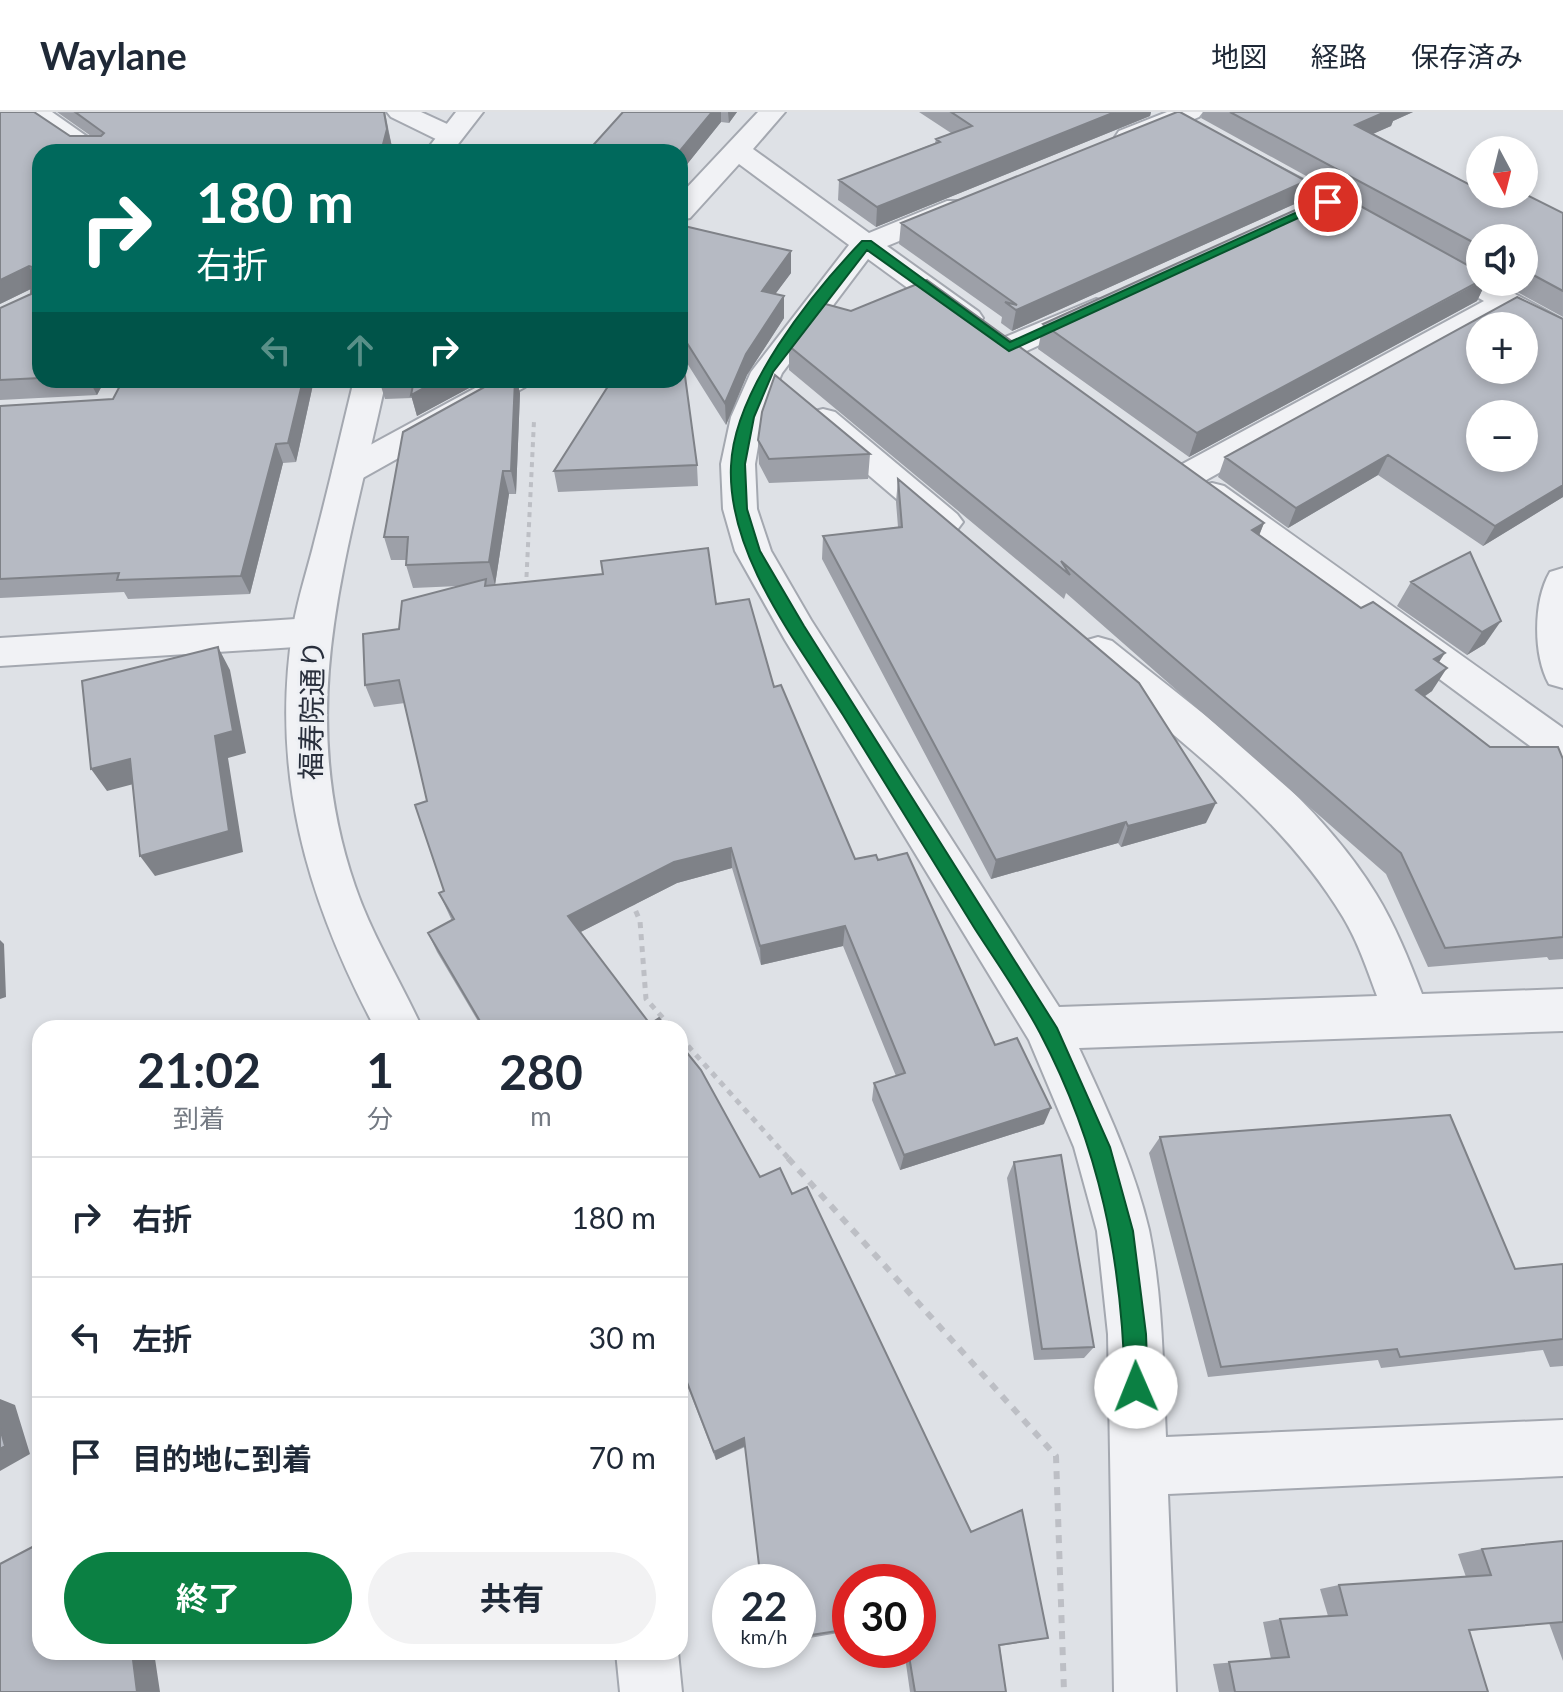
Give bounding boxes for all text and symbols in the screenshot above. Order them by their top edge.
text: Waylane [40,32,187,78]
text: 地図 [1211,39,1267,73]
text: 経路 [1311,39,1367,73]
text: 保存済み [1411,39,1523,73]
north arrow [1466,136,1538,208]
map controls [1466,136,1538,472]
text: 180 m [196,168,354,235]
pin [1294,168,1362,236]
icon: right [64,176,168,280]
icon: arrive [1306,180,1350,224]
button: sound [1466,224,1538,296]
text: 右折 [196,242,268,286]
button: + [1466,312,1538,384]
icon: left [254,328,298,372]
icon: ahead [338,328,382,372]
icon: right [422,328,466,372]
button: − [1466,400,1538,472]
street label: 福寿院通り [293,640,329,780]
text: 21:02 [137,1041,261,1098]
text: 1 [366,1041,394,1098]
text: 280 [499,1043,583,1100]
text: m [530,1100,552,1132]
text: 到着 [173,1102,225,1134]
text: 分 [367,1102,393,1134]
icon: right [64,1195,108,1239]
text: 180 m [571,1199,656,1235]
text: 右折 [132,1200,192,1236]
icon: left [64,1315,108,1359]
text: 30 m [589,1319,656,1355]
text: 左折 [132,1320,192,1356]
position arrow [1094,1345,1178,1429]
icon: arrive [64,1435,108,1479]
text: 70 m [589,1439,656,1475]
text: 目的地に到着 [132,1440,312,1476]
button: 終了 [64,1552,352,1644]
button: 共有 [368,1552,656,1644]
speed limit sign: 30 [832,1564,936,1668]
text: 22 [741,1582,787,1630]
text: km/h [741,1624,787,1648]

